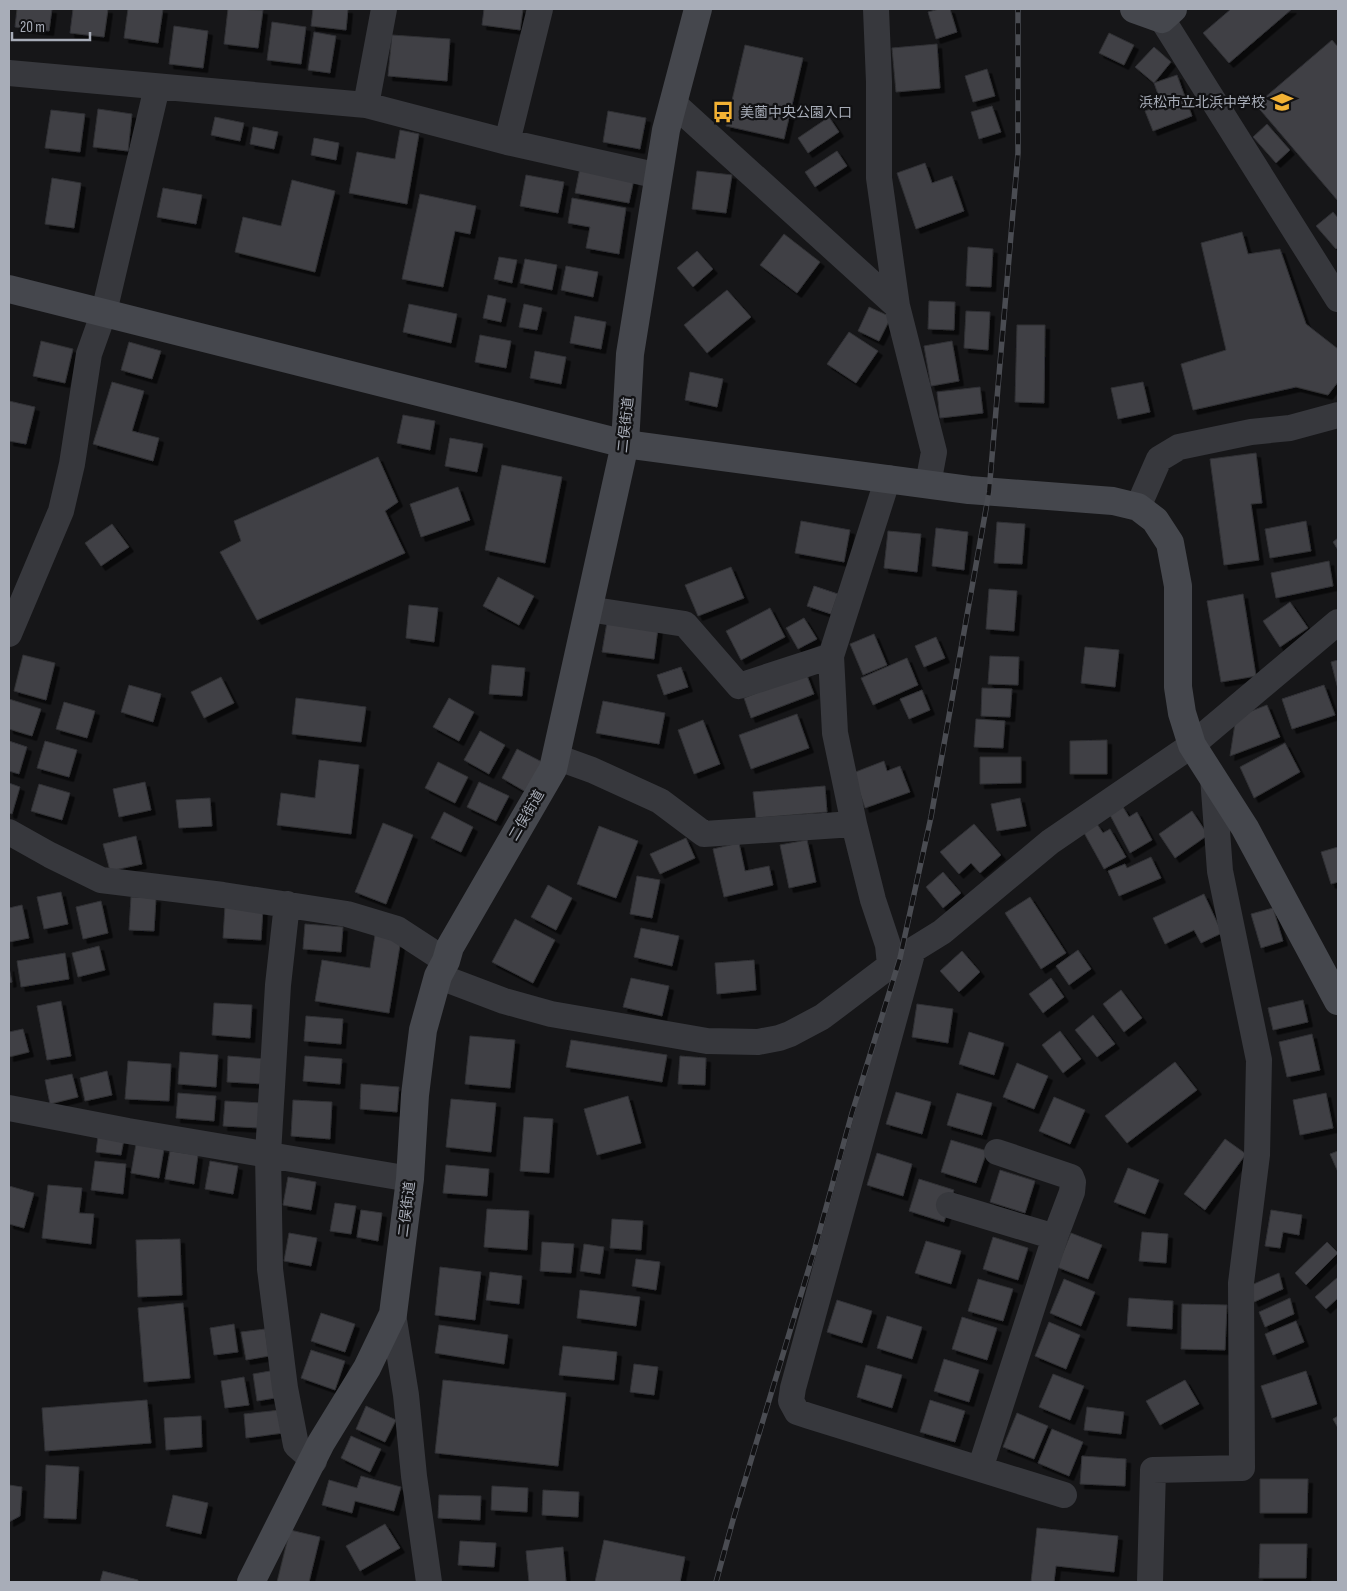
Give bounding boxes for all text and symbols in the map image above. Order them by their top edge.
scale bar [12,10,90,42]
text: 20 m [20,18,45,37]
school or university icon: 浜松市立北浜中学校 [1269,89,1295,115]
place label: 浜松市立北浜中学校 [1139,94,1265,111]
bus stop icon: 美薗中央公園入口 [710,99,736,125]
place label: 美薗中央公園入口 [740,104,852,121]
street label: 二俣街道 [614,396,637,454]
street label: 二俣街道 [505,787,548,844]
street label: 二俣街道 [395,1180,418,1238]

